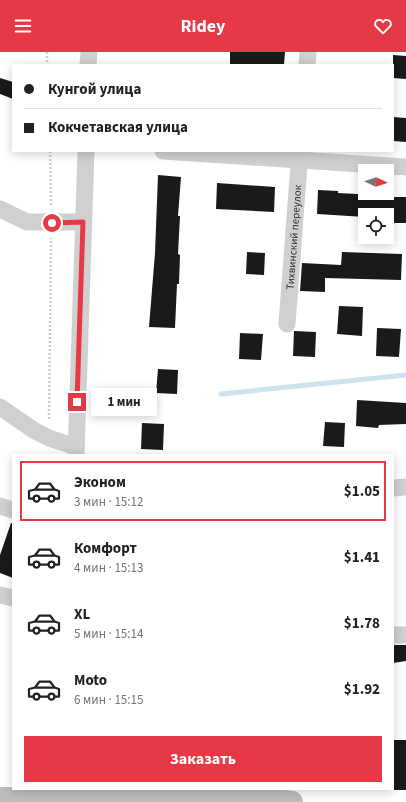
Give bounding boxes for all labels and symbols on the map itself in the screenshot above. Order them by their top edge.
north arrow [358,164,394,200]
street label: Тихвинский переулок [283,184,305,290]
route start [43,214,61,232]
callout: 1 мин [91,388,157,416]
route end [68,393,86,411]

